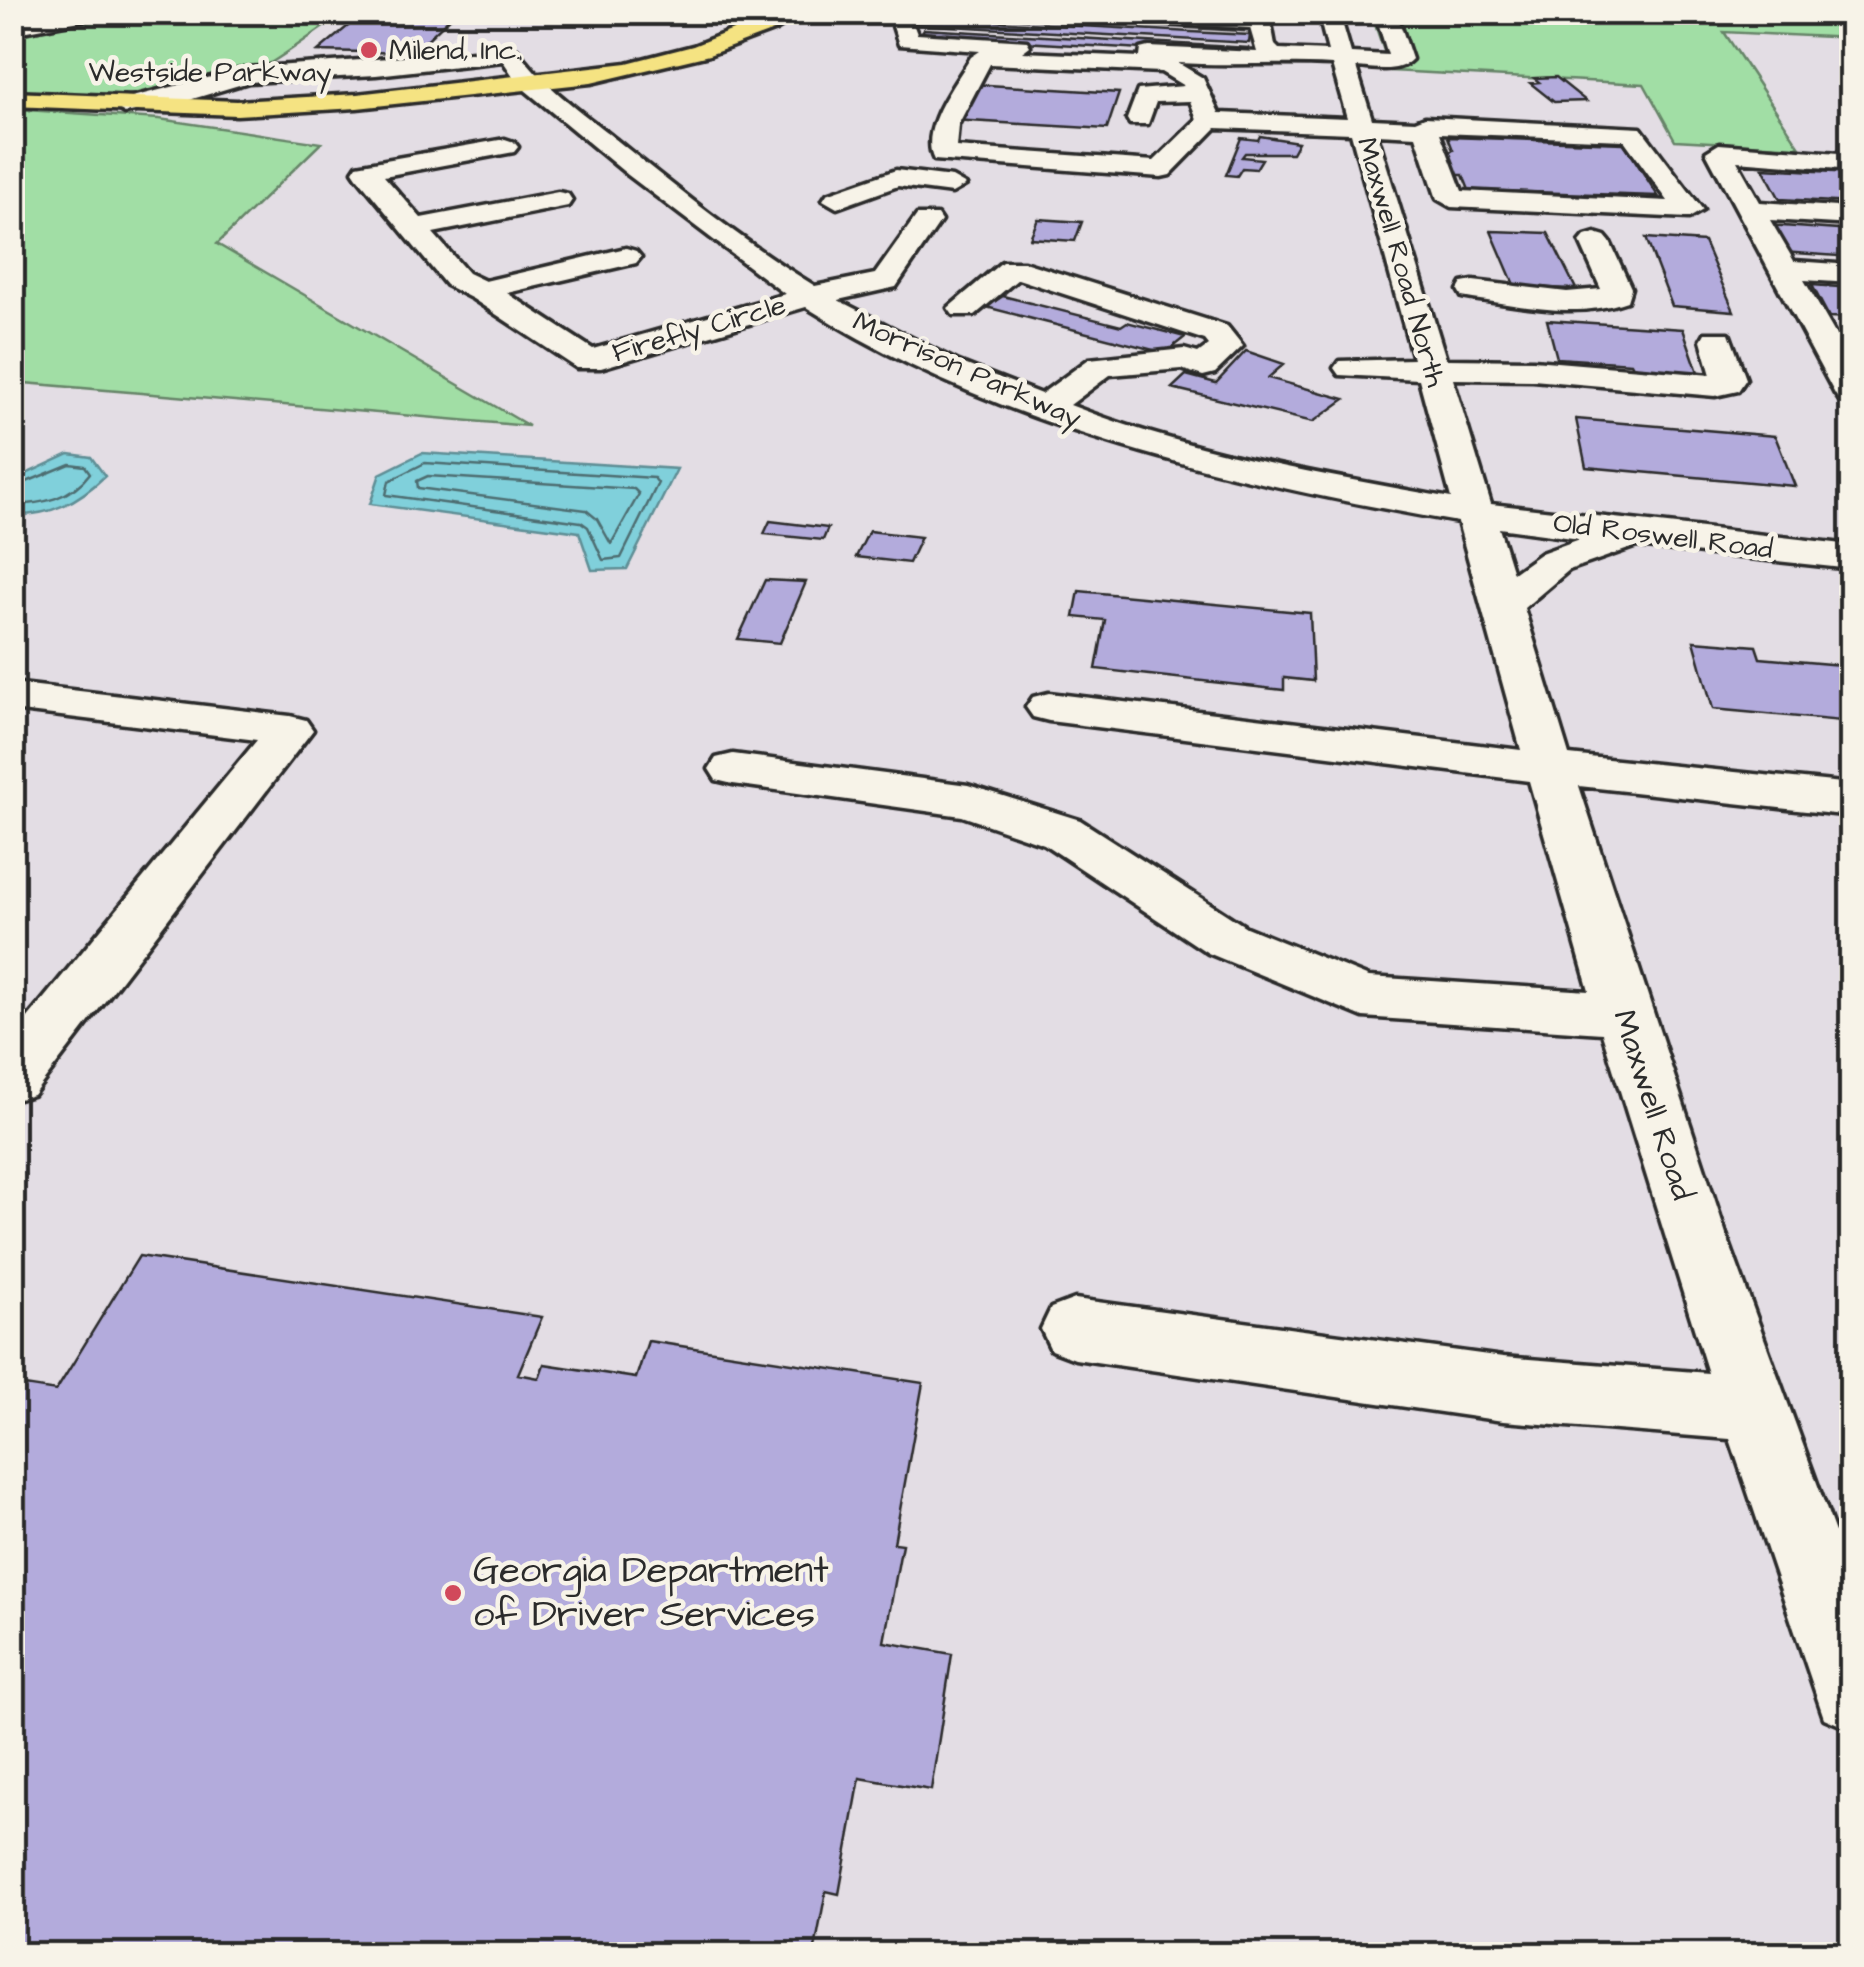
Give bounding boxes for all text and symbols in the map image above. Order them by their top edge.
place label: Milend, Inc. [389,31,520,70]
marker: Milend, Inc. [358,39,380,61]
street label: Westside Parkway [89,53,331,94]
street label: Maxwell Road North [1347,133,1455,391]
street label: Firefly Circle [608,286,791,374]
street label: Morrison Parkway [846,302,1087,440]
street label: Old Roswell Road [1551,503,1775,569]
street label: Maxwell Road [1601,1004,1705,1206]
place label: Georgia Department of Driver Services [473,1545,829,1641]
marker: Georgia Department of Driver Services [442,1582,464,1604]

